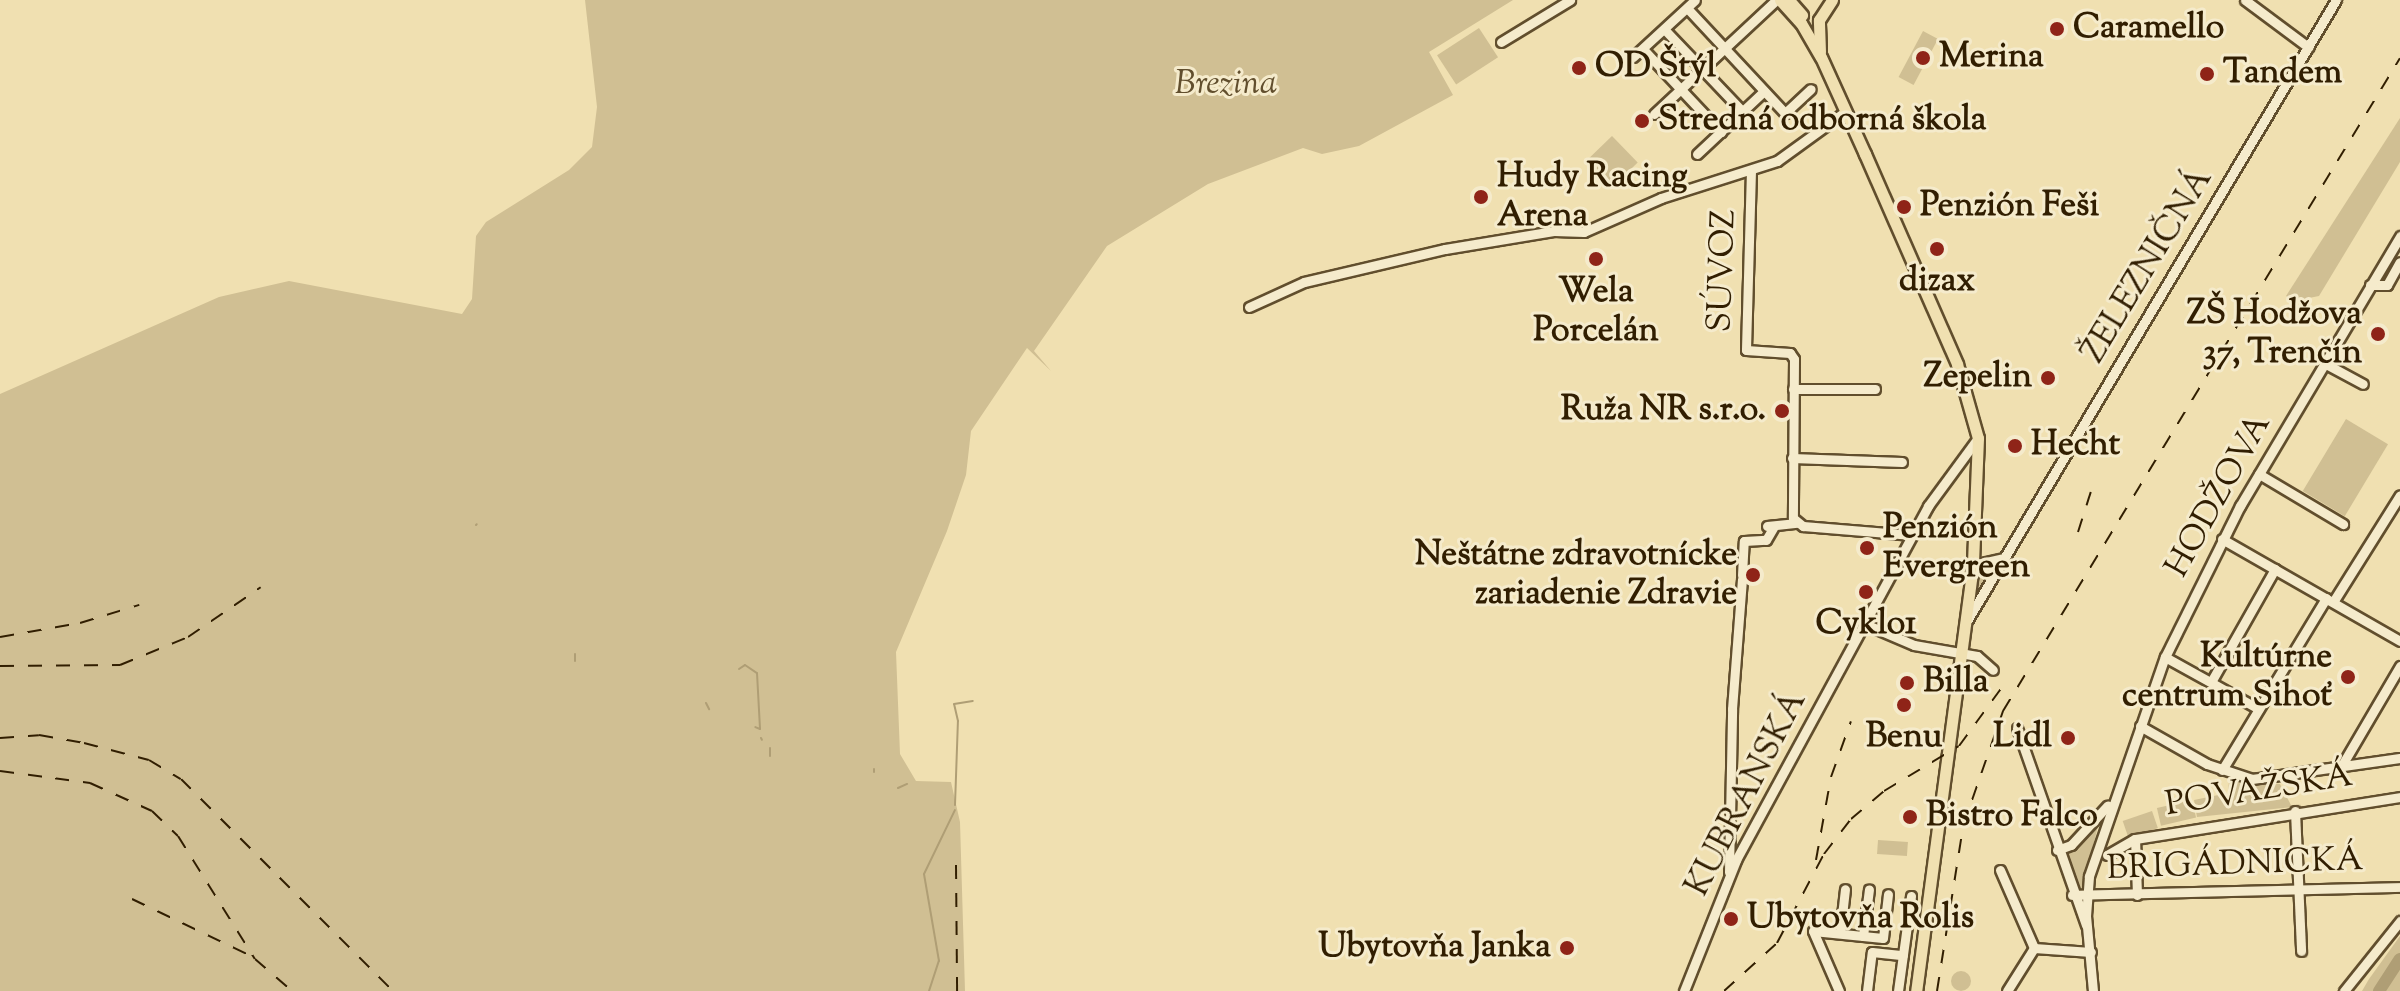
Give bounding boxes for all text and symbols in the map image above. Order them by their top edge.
place label: Caramello [2073,9,2224,49]
marker: Caramello [2048,20,2066,38]
place label: Merina [1939,38,2044,78]
place label: OD Štýl [1595,48,1716,88]
marker: Merina [1914,49,1932,67]
place label: Tandem [2223,54,2342,94]
marker: OD Štýl [1570,59,1588,77]
park label: Brezina [1175,65,1277,105]
marker: Tandem [2198,65,2216,83]
place label: Stredná odborná škola [1658,101,1987,141]
marker: Stredná odborná škola [1633,112,1651,130]
place label: Hudy Racing Arena [1497,157,1688,236]
street label: ŽELEZNIČNÁ [2074,161,2222,371]
place label: Penzión Feši [1920,187,2099,227]
marker: Hudy Racing Arena [1472,188,1490,206]
marker: Penzión Feši [1895,198,1913,216]
street label: SÚVOZ [1700,209,1746,333]
marker: dizax [1928,240,1946,258]
marker: Wela Porcelán [1587,250,1605,268]
place label: dizax [1899,262,1975,302]
place label: Wela Porcelán [1533,272,1659,352]
place label: ZŠ Hodžova 37, Trenčín [2187,294,2362,374]
marker: ZŠ Hodžova 37, Trenčín [2369,325,2387,343]
place label: Zepelin [1924,358,2032,398]
marker: Zepelin [2039,369,2057,387]
place label: Ruža NR s.r.o. [1561,391,1766,431]
marker: Ruža NR s.r.o. [1773,402,1791,420]
street label: HODŽOVA [2157,407,2281,585]
place label: Hecht [2031,426,2120,466]
marker: Hecht [2006,437,2024,455]
place label: Penzión Evergreen [1883,508,2030,588]
place label: Neštátne zdravotnícke zariadenie Zdravie [1415,535,1737,614]
marker: Penzión Evergreen [1858,539,1876,557]
marker: Neštátne zdravotnícke zariadenie Zdravie [1744,566,1762,584]
marker: Cyklo1 [1857,583,1875,601]
place label: Cyklo1 [1815,605,1917,645]
place label: Kultúrne centrum Sihoť [2122,637,2332,716]
place label: Billa [1923,663,1989,703]
marker: Kultúrne centrum Sihoť [2339,668,2357,686]
marker: Billa [1898,674,1916,692]
street label: KUBRANSKÁ [1678,685,1816,903]
marker: Benu [1895,696,1913,714]
place label: Benu [1866,718,1942,758]
place label: Lidl [1993,718,2052,758]
marker: Lidl [2059,729,2077,747]
street label: POVAŽSKÁ [2162,756,2356,826]
place label: Bistro Falco [1926,797,2098,837]
marker: Bistro Falco [1901,808,1919,826]
street label: BRIGÁDNICKÁ [2106,840,2364,890]
place label: Ubytovňa Rolis [1747,899,1974,939]
marker: Ubytovňa Rolis [1722,910,1740,928]
place label: Ubytovňa Janka [1318,928,1551,968]
marker: Ubytovňa Janka [1558,939,1576,957]

